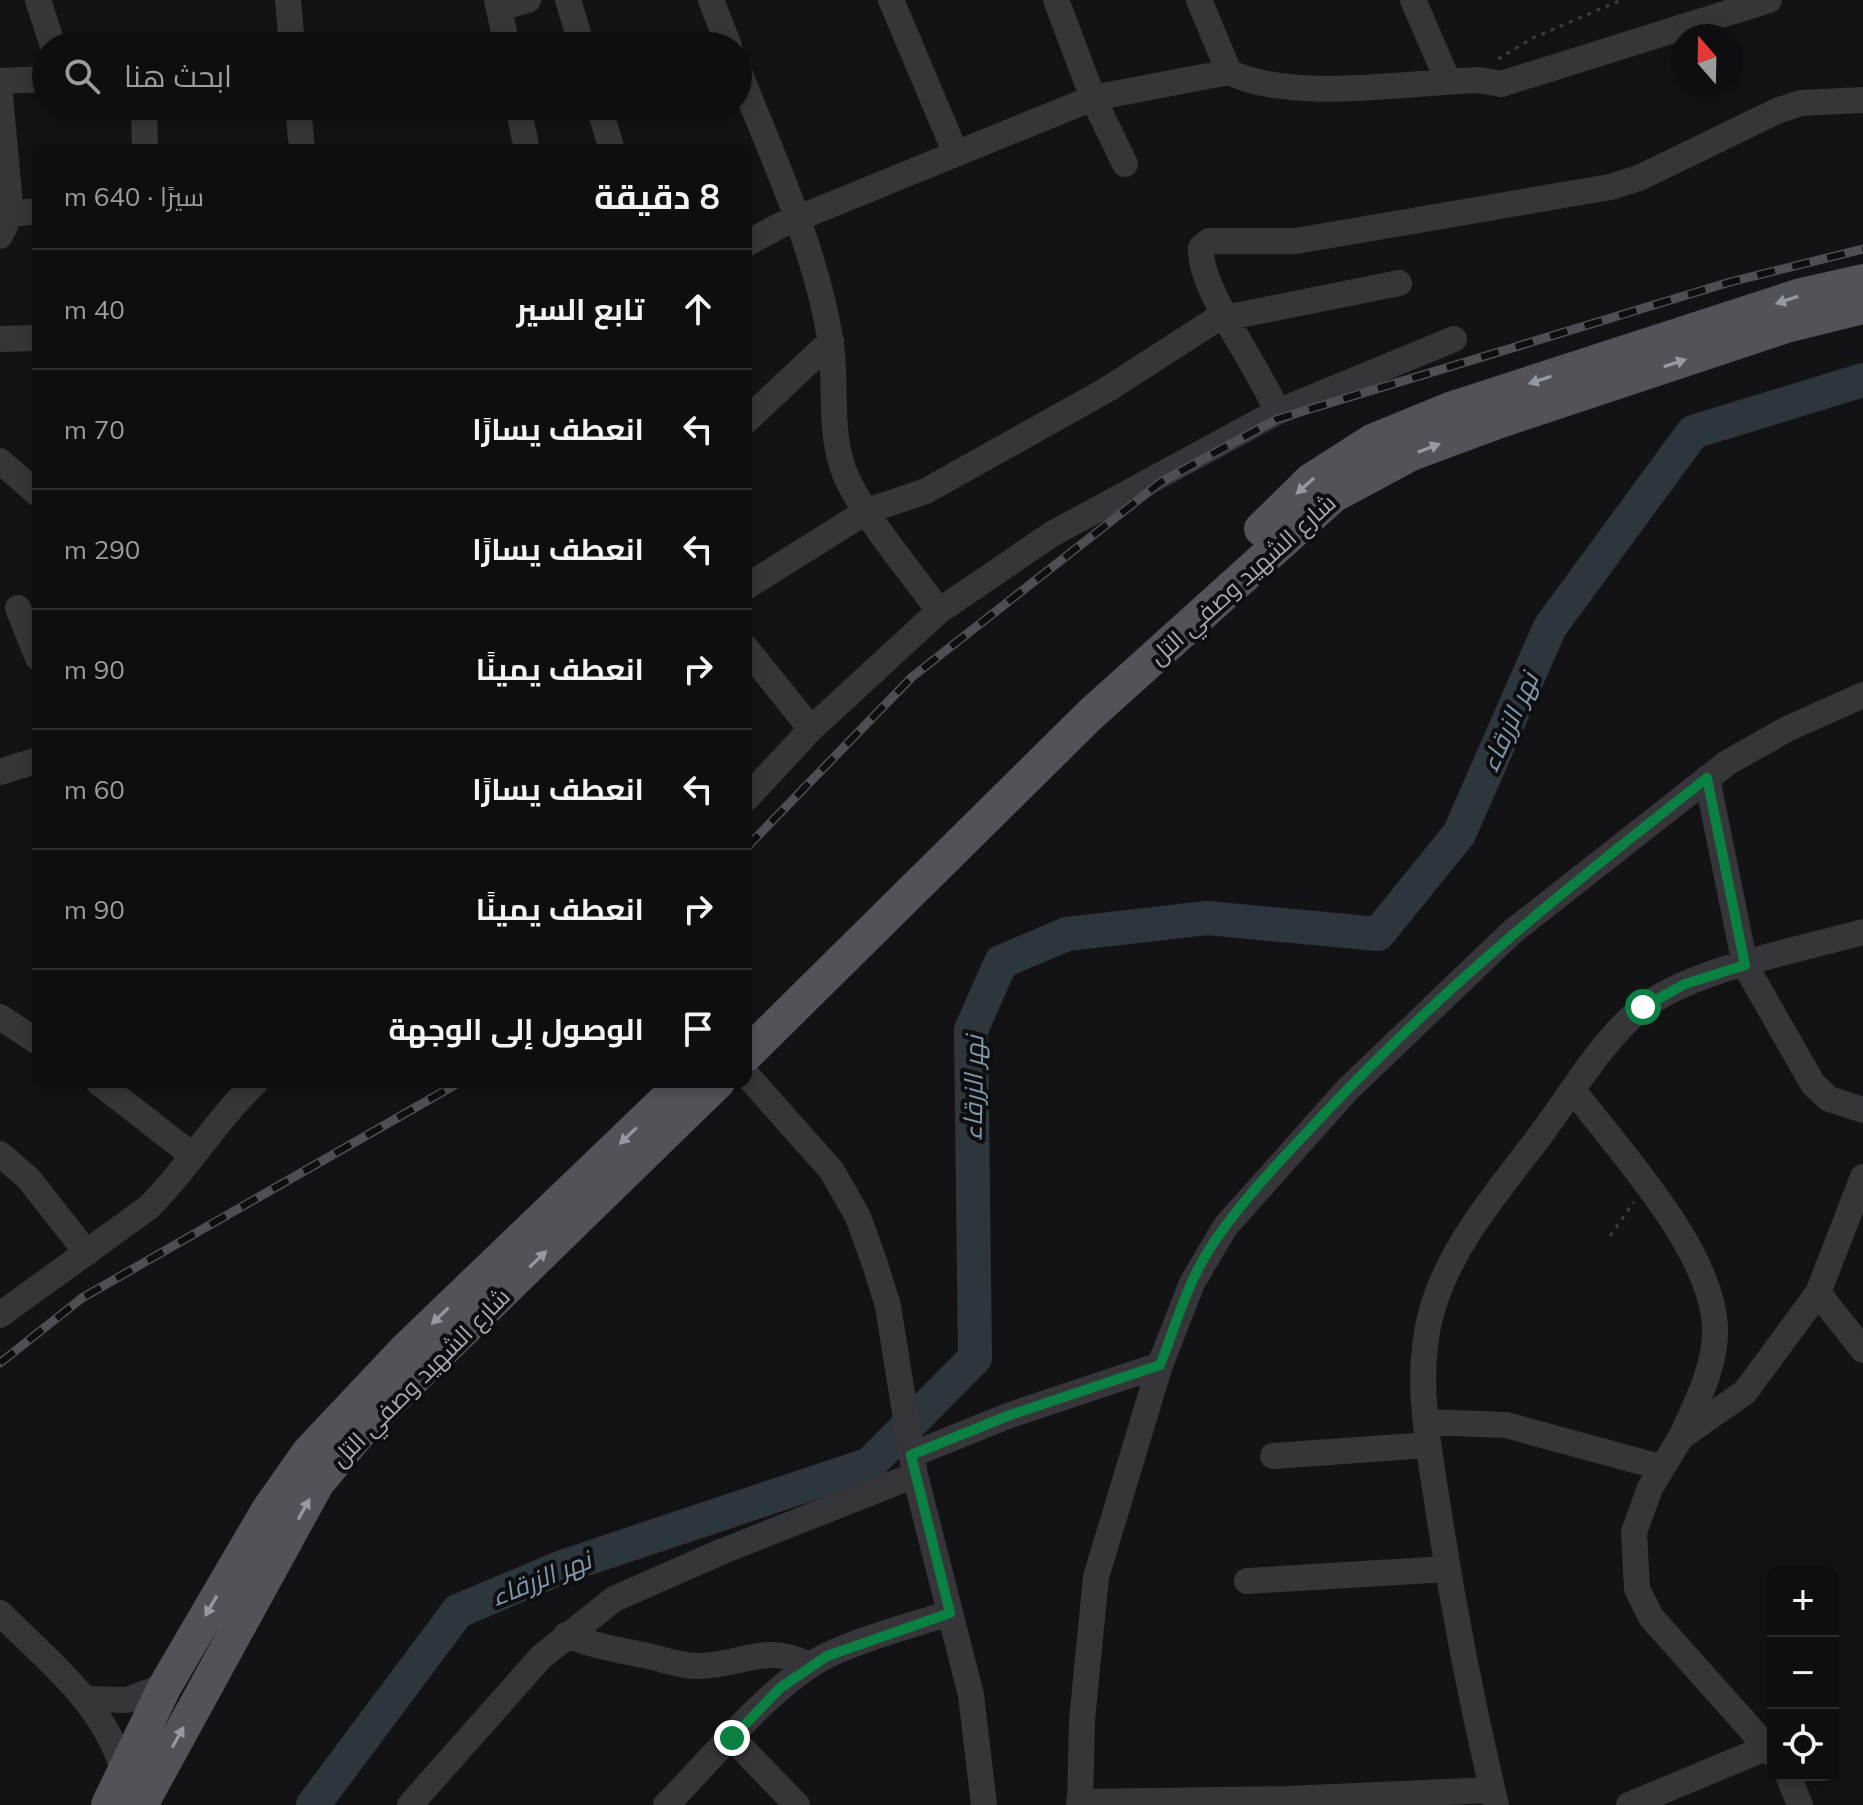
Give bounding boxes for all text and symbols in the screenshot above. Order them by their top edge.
north arrow [1671,24,1743,96]
search box [32,32,752,120]
icon: search [60,54,104,98]
text: ابحث هنا [124,57,232,95]
text: 8 دقيقة [594,175,720,218]
text: سيرًا · 640 m [64,180,204,213]
icon: ahead [676,287,720,331]
text: تابع السير [517,290,644,328]
text: 40 m [64,293,125,326]
one-way arrow [1775,294,1799,306]
one-way arrow [1663,357,1687,369]
one-way arrow [1528,374,1552,386]
icon: left [676,407,720,451]
text: انعطف يسارًا [472,410,644,448]
text: 70 m [64,413,125,446]
one-way arrow [1417,441,1441,454]
one-way arrow [1296,477,1315,495]
street label: شارع الشهيد وصفي التل [1142,487,1345,674]
icon: left [676,527,720,571]
text: انعطف يسارًا [472,530,644,568]
text: 290 m [64,533,140,566]
icon: right [676,647,720,691]
text: انعطف يمينًا [476,650,644,688]
text: 90 m [64,653,125,686]
water label: نهر الزرقاء [1473,665,1547,777]
icon: left [676,767,720,811]
text: انعطف يسارًا [472,770,644,808]
text: 60 m [64,773,125,806]
icon: right [676,887,720,931]
text: انعطف يمينًا [476,890,644,928]
text: 90 m [64,893,125,926]
route start [1625,989,1661,1025]
icon: arrive [676,1007,720,1051]
text: الوصول إلى الوجهة [389,1010,644,1048]
water label: نهر الزرقاء [956,1032,990,1141]
one-way arrow [619,1126,638,1145]
one-way arrow [528,1250,547,1269]
street label: شارع الشهيد وصفي التل [324,1281,519,1476]
one-way arrow [431,1307,450,1325]
one-way arrow [296,1498,310,1520]
water label: نهر الزرقاء [486,1542,599,1613]
map controls [1767,1565,1839,1781]
button: + [1767,1565,1839,1637]
one-way arrow [204,1595,218,1617]
button: − [1767,1637,1839,1709]
button: locate [1767,1709,1839,1781]
route end [714,1720,750,1756]
one-way arrow [172,1725,185,1748]

